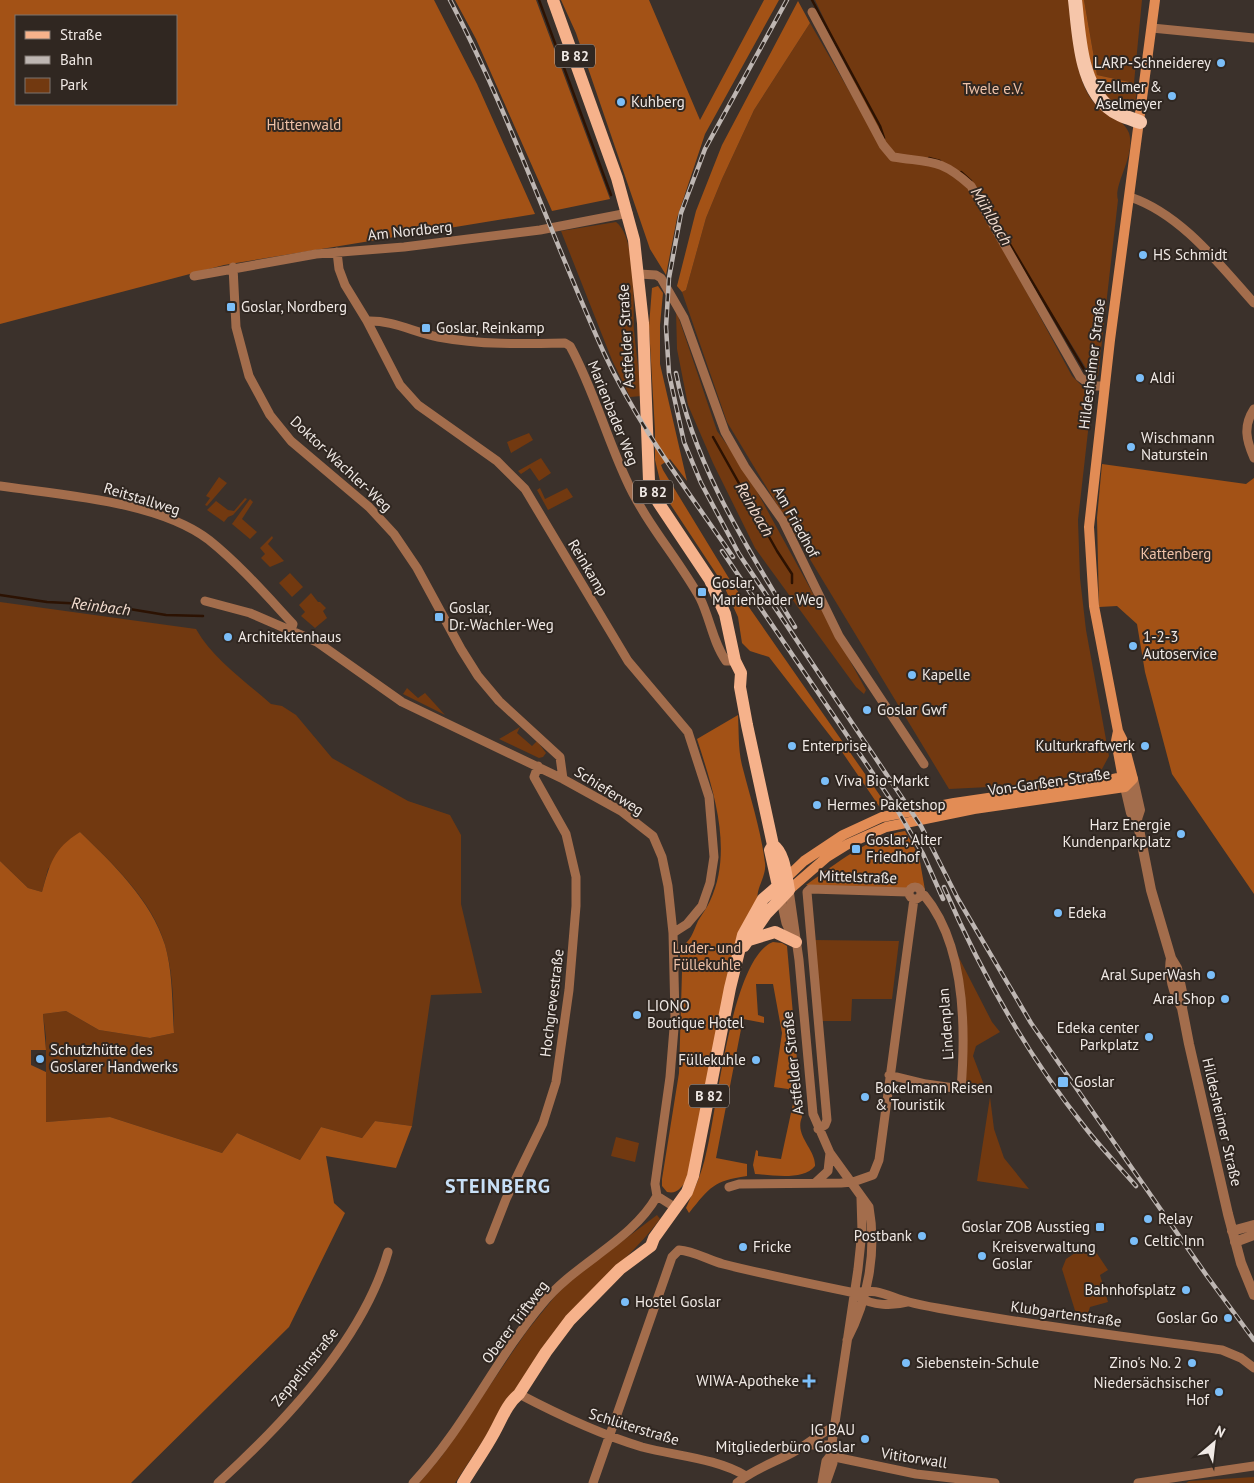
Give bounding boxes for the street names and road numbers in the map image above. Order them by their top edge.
road number: B 82 [555,44,595,68]
street label: Am Nordberg [367,217,453,244]
street label: Astfelder Straße [613,284,638,388]
street label: Hildesheimer Straße [1074,298,1109,430]
street label: Marienbader Weg [584,358,643,468]
street label: Doktor-Wachler-Weg [286,411,396,516]
street label: Reitstallweg [102,478,183,519]
road number: B 82 [633,481,673,504]
street label: Am Friedhof [769,483,824,562]
street label: Reinkamp [564,536,613,600]
street label: Schieferweg [571,762,647,819]
street label: Von-Garßen-Straße [986,764,1111,800]
street label: Mittelstraße [819,866,897,887]
street label: Hochgrevestraße [535,948,568,1058]
street label: Lindenplan [934,987,957,1061]
street label: Astfelder Straße [778,1010,807,1116]
street label: Hildesheimer Straße [1198,1056,1247,1188]
road number: B 82 [689,1084,729,1108]
street label: Oberer Triftweg [477,1276,552,1367]
street label: Klubgartenstraße [1009,1296,1123,1331]
street label: Zeppelinstraße [267,1323,342,1410]
street label: Schlüterstraße [587,1404,682,1449]
street label: Vititorwall [879,1443,949,1472]

